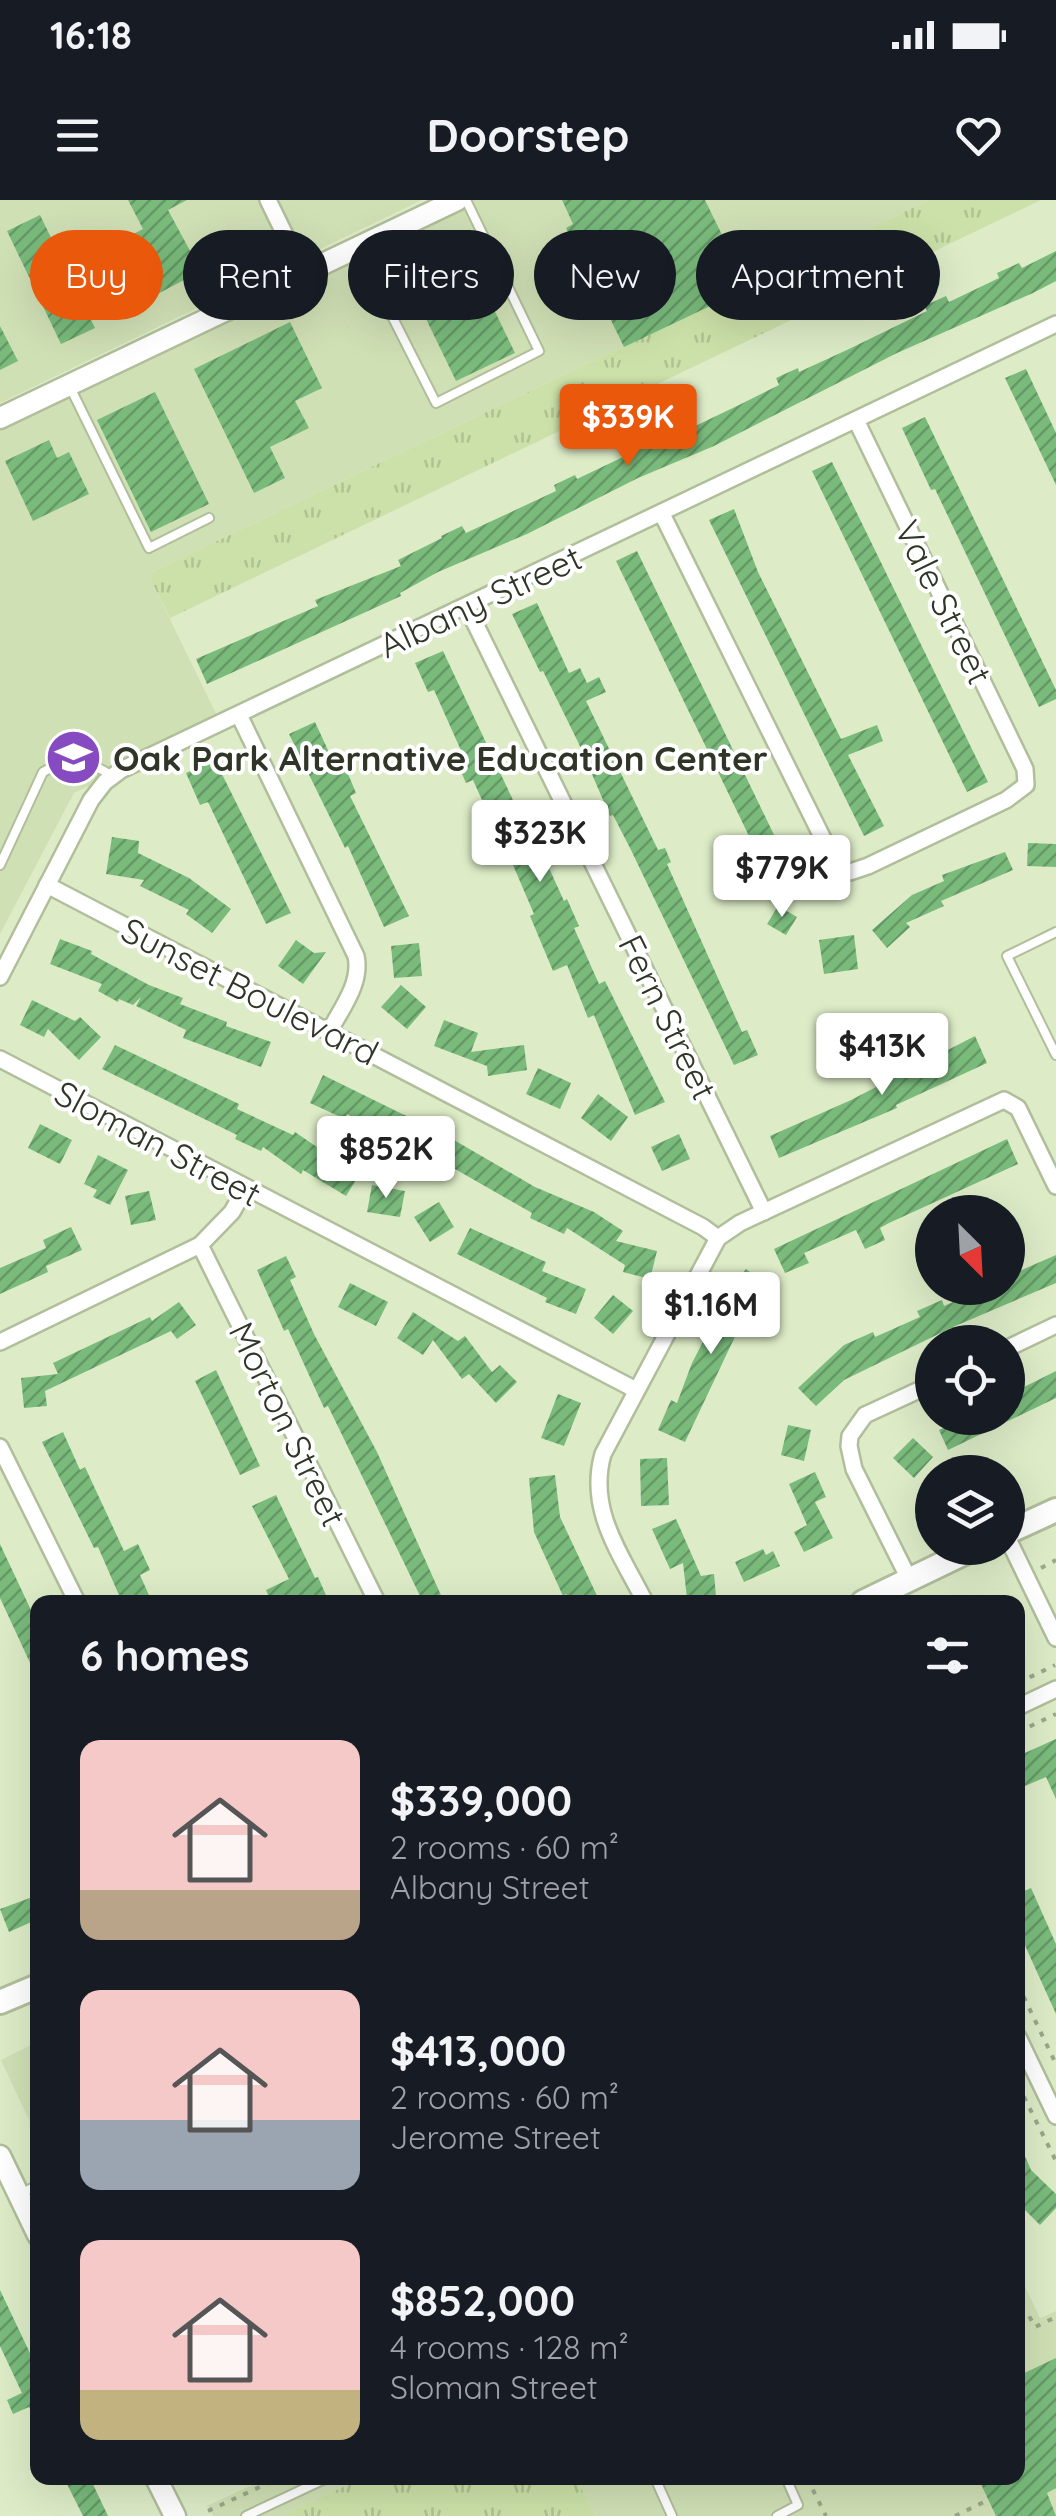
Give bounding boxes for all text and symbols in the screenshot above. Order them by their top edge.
text: 16:18 [50,11,132,59]
text: Doorstep [427,107,629,163]
icon: menu [50,108,105,163]
icon: heart [951,108,1006,163]
chip: Buy [30,230,163,320]
chip: Rent [183,230,328,320]
chip: Filters [348,230,514,320]
chip: New [534,230,676,320]
chip: Apartment [696,230,940,320]
pin: $339K [558,384,698,469]
text: $339K [582,396,674,436]
street label: Vale Street [885,513,1003,691]
street label: Albany Street [372,535,588,667]
school or university icon: Oak Park Alternative Education Center [44,728,104,788]
place label: Oak Park Alternative Education Center [113,736,768,780]
pin: $323K [470,800,610,885]
text: $323K [494,812,586,852]
pin: $779K [712,835,852,920]
text: $779K [735,847,829,887]
street label: Sunset Boulevard [114,907,386,1075]
street label: Fern Street [609,927,727,1107]
pin: $413K [812,1013,952,1098]
text: $413K [838,1025,926,1065]
street label: Sloman Street [47,1070,269,1216]
pin: $852K [316,1116,456,1201]
text: $852K [339,1128,433,1168]
north arrow [915,1195,1025,1305]
map controls [915,1195,1025,1565]
pin: $1.16M [630,1272,792,1357]
text: $1.16M [664,1284,758,1324]
street label: Morton Street [220,1315,356,1533]
button: locate [915,1325,1025,1435]
button: layers [915,1455,1025,1565]
icon: filters [920,1628,975,1683]
text: 6 homes [80,1629,250,1682]
text: $339,000 [390,1774,572,1827]
icon: home [160,1780,280,1900]
text: 2 rooms · 60 m² [390,1827,619,1867]
text: Albany Street [390,1867,590,1907]
text: $413,000 [390,2024,566,2077]
icon: home [160,2030,280,2150]
text: 2 rooms · 60 m² [390,2077,619,2117]
text: Jerome Street [390,2117,601,2157]
text: $852,000 [390,2274,575,2327]
icon: home [160,2280,280,2400]
text: 4 rooms · 128 m² [390,2327,629,2367]
text: Sloman Street [390,2367,598,2407]

